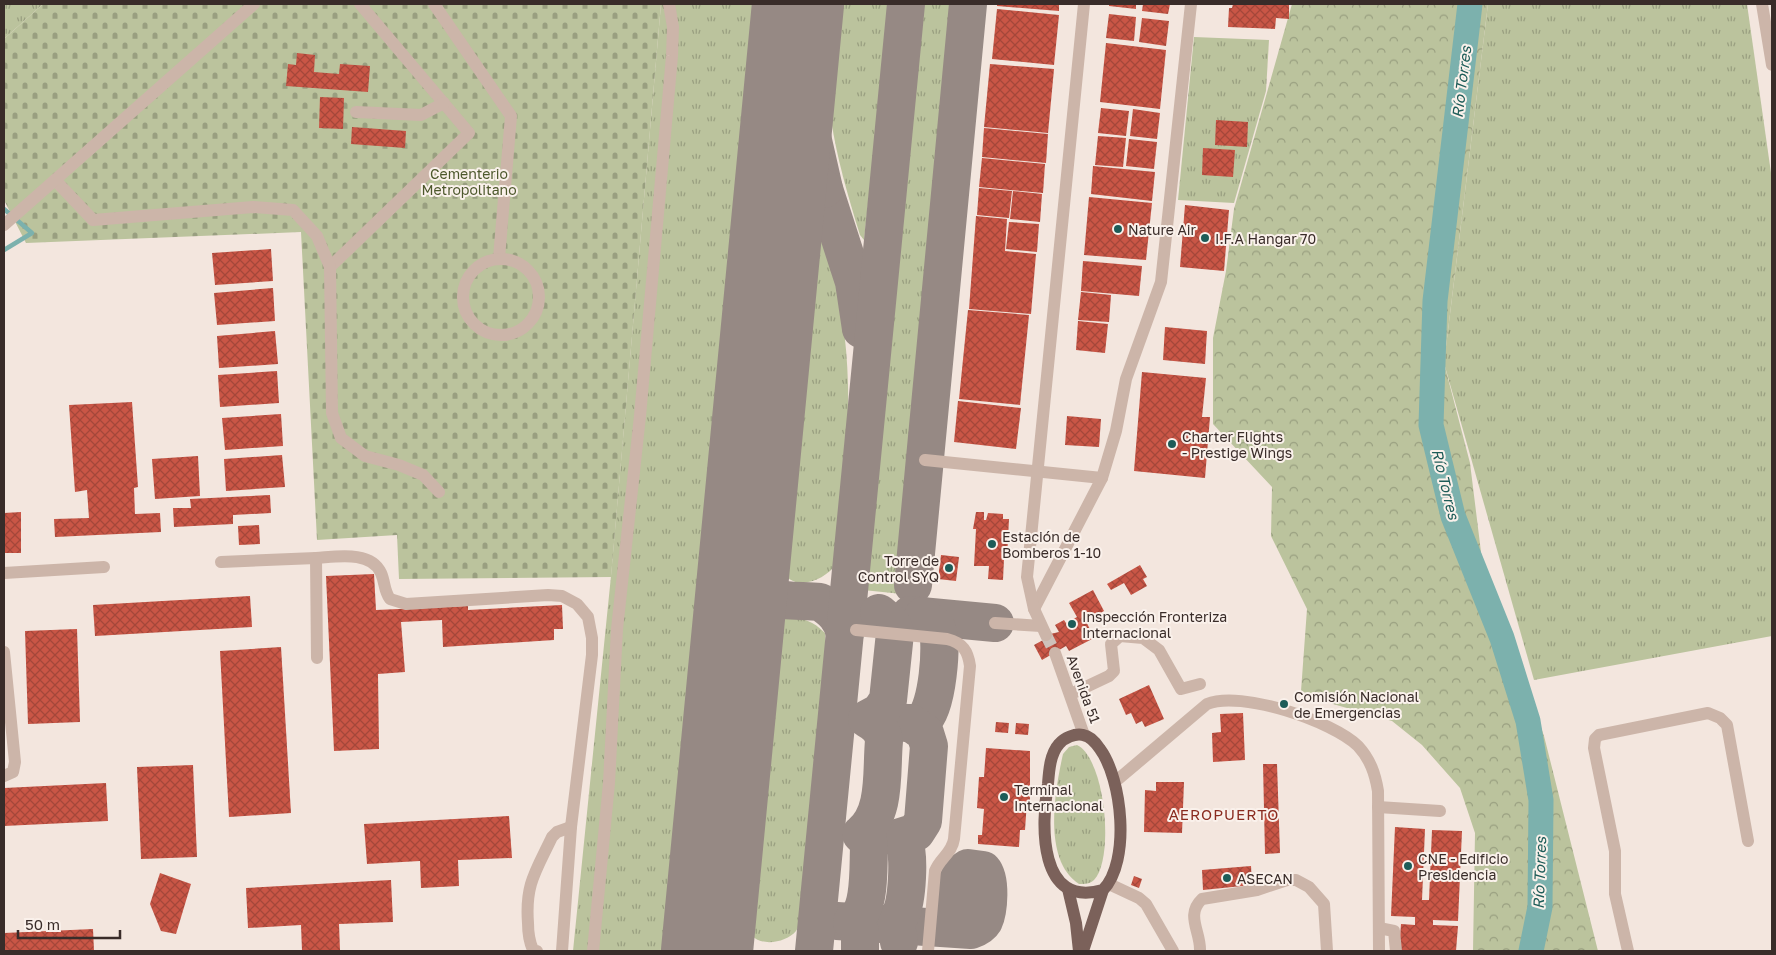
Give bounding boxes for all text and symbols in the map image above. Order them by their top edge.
water label: Río Torres [1448,44,1474,119]
park label: Cementerio Metropolitano [421,165,517,198]
place label: Nature Air [1128,221,1197,238]
marker: Nature Air [1112,223,1124,235]
place label: I.F.A Hangar 70 [1215,230,1316,247]
marker: I.F.A Hangar 70 [1199,232,1211,244]
place label: Charter Flights - Prestige Wings [1182,428,1292,461]
marker: Charter Flights - Prestige Wings [1166,438,1178,450]
water label: Río Torres [1429,447,1464,522]
place label: Estación de Bomberos 1-10 [1002,528,1101,561]
marker: Estación de Bomberos 1-10 [986,538,998,550]
place label: Torre de Control SYQ [858,552,939,585]
marker: Torre de Control SYQ [943,562,955,574]
place label: Inspección Fronteriza Internacional [1082,608,1227,641]
marker: Inspección Fronteriza Internacional [1066,618,1078,630]
street label: Avenida 51 [1064,652,1104,726]
place label: Comisión Nacional de Emergencias [1294,688,1419,721]
marker: Comisión Nacional de Emergencias [1278,698,1290,710]
place label: Terminal Internacional [1014,781,1103,814]
marker: Terminal Internacional [998,791,1010,803]
district label: AEROPUERTO [1169,805,1279,823]
water label: Río Torres [1529,836,1549,909]
place label: CNE - Edificio Presidencia [1418,850,1508,883]
marker: CNE - Edificio Presidencia [1402,860,1414,872]
place label: ASECAN [1237,870,1293,887]
marker: ASECAN [1221,872,1233,884]
scale bar [18,908,120,940]
text: 50 m [25,915,60,933]

